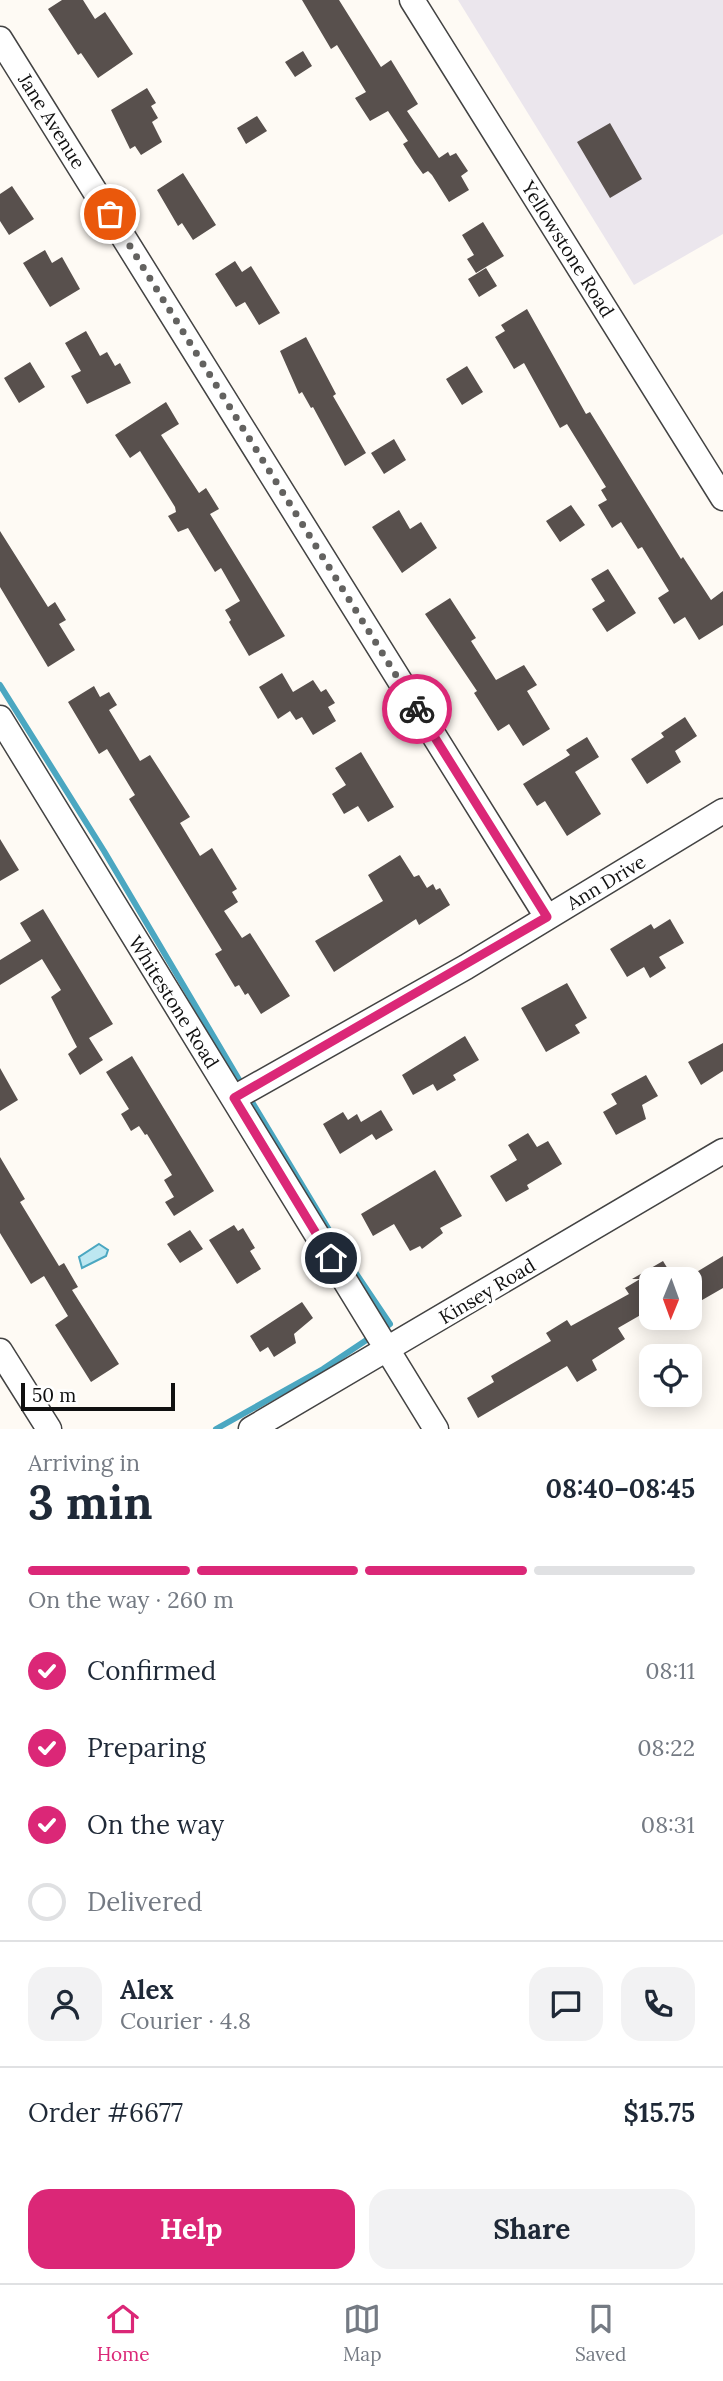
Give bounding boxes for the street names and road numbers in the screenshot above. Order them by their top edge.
street label: Jane Avenue [13,68,91,173]
street label: Yellowstone Road [516,176,620,322]
street label: Ann Drive [561,849,650,915]
street label: Whitestone Road [124,931,224,1073]
street label: Kinsey Road [435,1253,539,1329]

